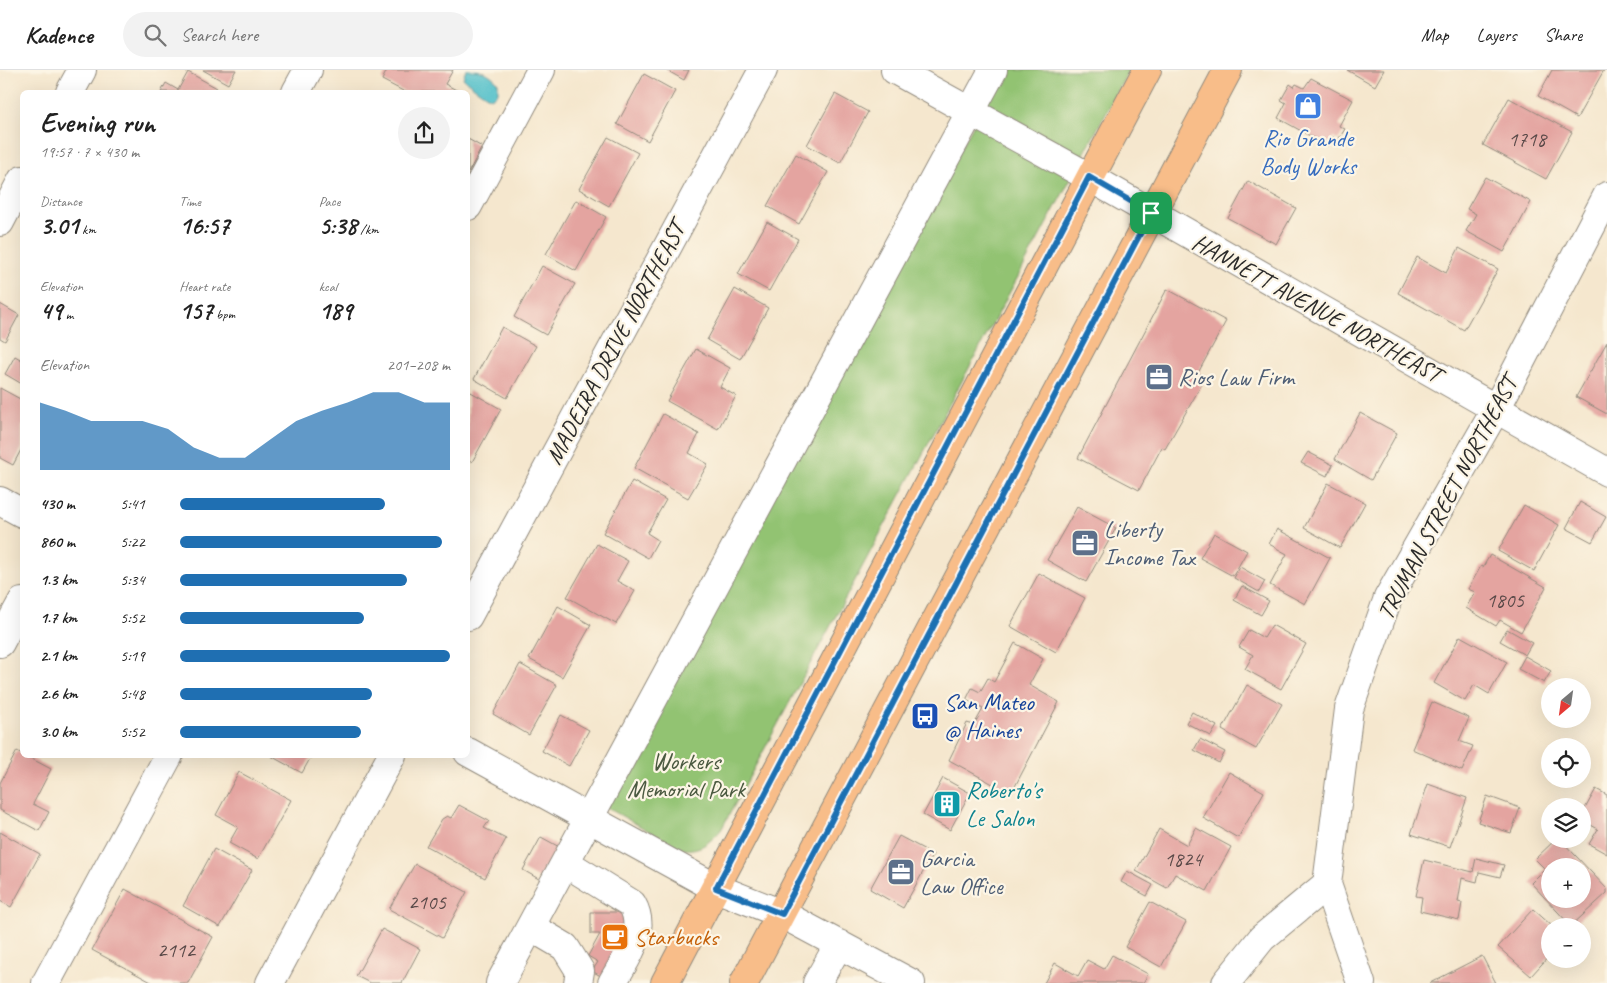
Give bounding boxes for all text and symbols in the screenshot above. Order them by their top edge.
search box [123,12,473,57]
text: Kadence [25,20,93,50]
icon: search [141,21,169,49]
text: Search here [181,23,258,47]
text: Map [1421,24,1449,46]
text: Layers [1477,24,1516,46]
text: Share [1544,24,1582,46]
shop icon: Rio Grande Body Works [1293,91,1323,121]
text: Evening run [40,105,155,140]
button: share [398,107,450,159]
place label: Rio Grande Body Works [1260,123,1358,181]
house number: 1718 [1508,126,1548,152]
text: 19:57 · 7 × 430 m [40,142,139,162]
pin [1130,192,1172,234]
text: Distance [40,193,82,210]
text: Time [179,193,201,210]
text: Pace [319,193,340,210]
icon: arrive [1137,199,1165,227]
text: 3.01 [40,210,79,242]
text: 16:57 [179,210,229,242]
text: 5:38 [319,210,357,242]
street label: MADEIRA DRIVE NORTHEAST [538,211,694,469]
text: km [79,221,96,238]
text: /km [357,221,379,238]
street label: HANNETT AVENUE NORTHEAST [1187,227,1451,392]
text: Elevation [40,278,83,295]
text: Heart rate [179,278,230,295]
text: kcal [319,278,337,295]
text: 49 [40,295,62,327]
text: 157 [179,295,213,327]
text: 189 [319,295,352,327]
text: m [62,306,73,323]
text: bpm [213,306,235,323]
text: Elevation [40,355,89,375]
text: 201–208 m [387,355,450,375]
office icon: Rios Law Firm [1144,362,1174,392]
place label: Rios Law Firm [1178,362,1296,392]
street label: TRUMAN STREET NORTHEAST [1370,366,1527,624]
text: 430 m [40,494,75,514]
text: 5:41 [120,494,145,514]
place label: Liberty Income Tax [1104,514,1197,572]
office icon: Liberty Income Tax [1070,528,1100,558]
text: 860 m [40,532,75,552]
text: 5:22 [120,532,145,552]
text: 1.3 km [40,570,77,590]
text: 5:34 [120,570,145,590]
house number: 1805 [1486,587,1525,613]
text: 1.7 km [40,608,77,628]
text: 5:52 [120,608,145,628]
text: 2.1 km [40,646,77,666]
text: 5:19 [120,646,145,666]
north arrow [1541,678,1591,728]
map controls [1541,678,1591,968]
text: 2.6 km [40,684,78,704]
text: 5:48 [120,684,145,704]
place label: San Mateo @ Haines [944,687,1035,745]
bus stop icon: San Mateo @ Haines [910,701,940,731]
text: 3.0 km [40,722,77,742]
text: 5:52 [120,722,145,742]
button: locate [1541,738,1591,788]
park label: Workers Memorial Park [627,746,747,804]
place label: Roberto's Le Salon [966,775,1044,833]
building icon: Roberto's Le Salon [932,789,962,819]
button: layers [1541,798,1591,848]
place label: Garcia Law Office [920,843,1005,901]
house number: 1824 [1164,846,1204,872]
office icon: Garcia Law Office [886,857,916,887]
button: + [1541,858,1591,908]
house number: 2105 [408,889,447,915]
button: − [1541,918,1591,968]
cafe icon: Starbucks [600,922,630,952]
place label: Starbucks [634,922,720,952]
house number: 2112 [157,937,196,963]

